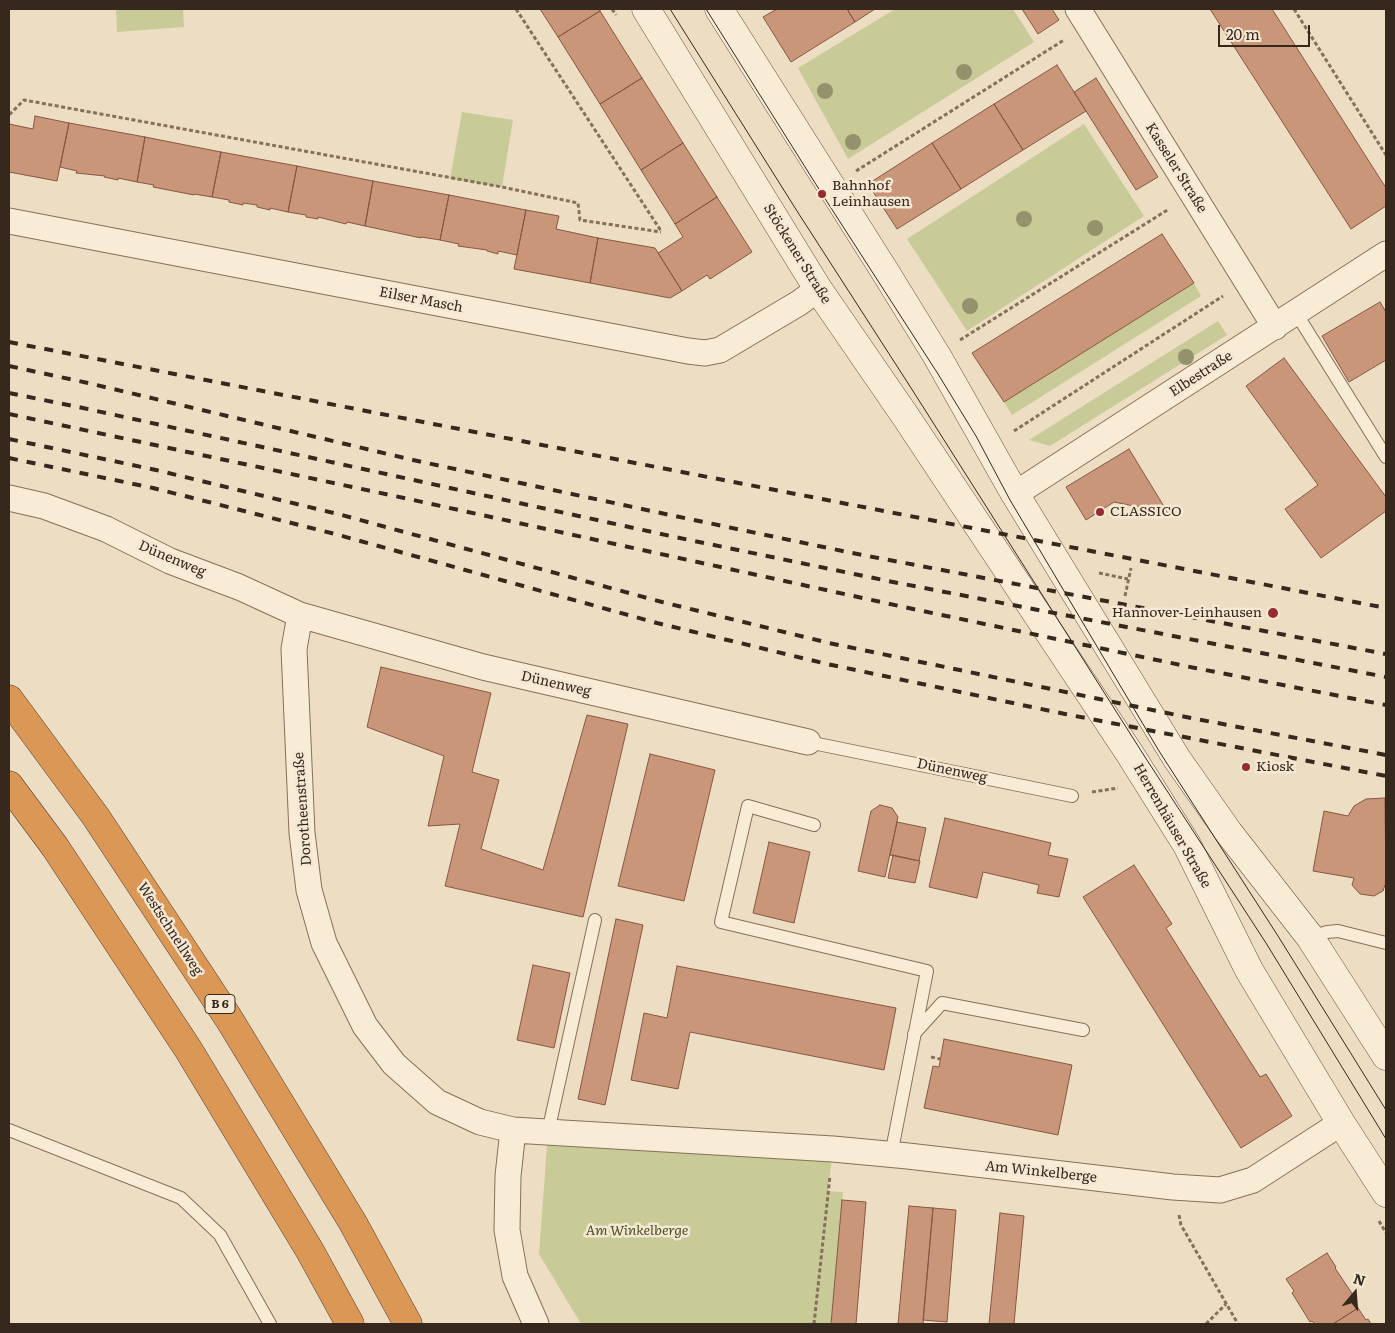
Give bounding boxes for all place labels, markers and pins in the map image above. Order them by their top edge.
place label: Bahnhof Leinhausen [832,178,910,210]
marker: Bahnhof Leinhausen [816,188,828,200]
place label: CLASSICO [1110,504,1182,520]
marker: CLASSICO [1094,506,1106,518]
place label: Hannover-Leinhausen [1112,605,1262,621]
marker: Hannover-Leinhausen [1266,606,1280,620]
place label: Kiosk [1256,759,1294,775]
marker: Kiosk [1240,761,1252,773]

